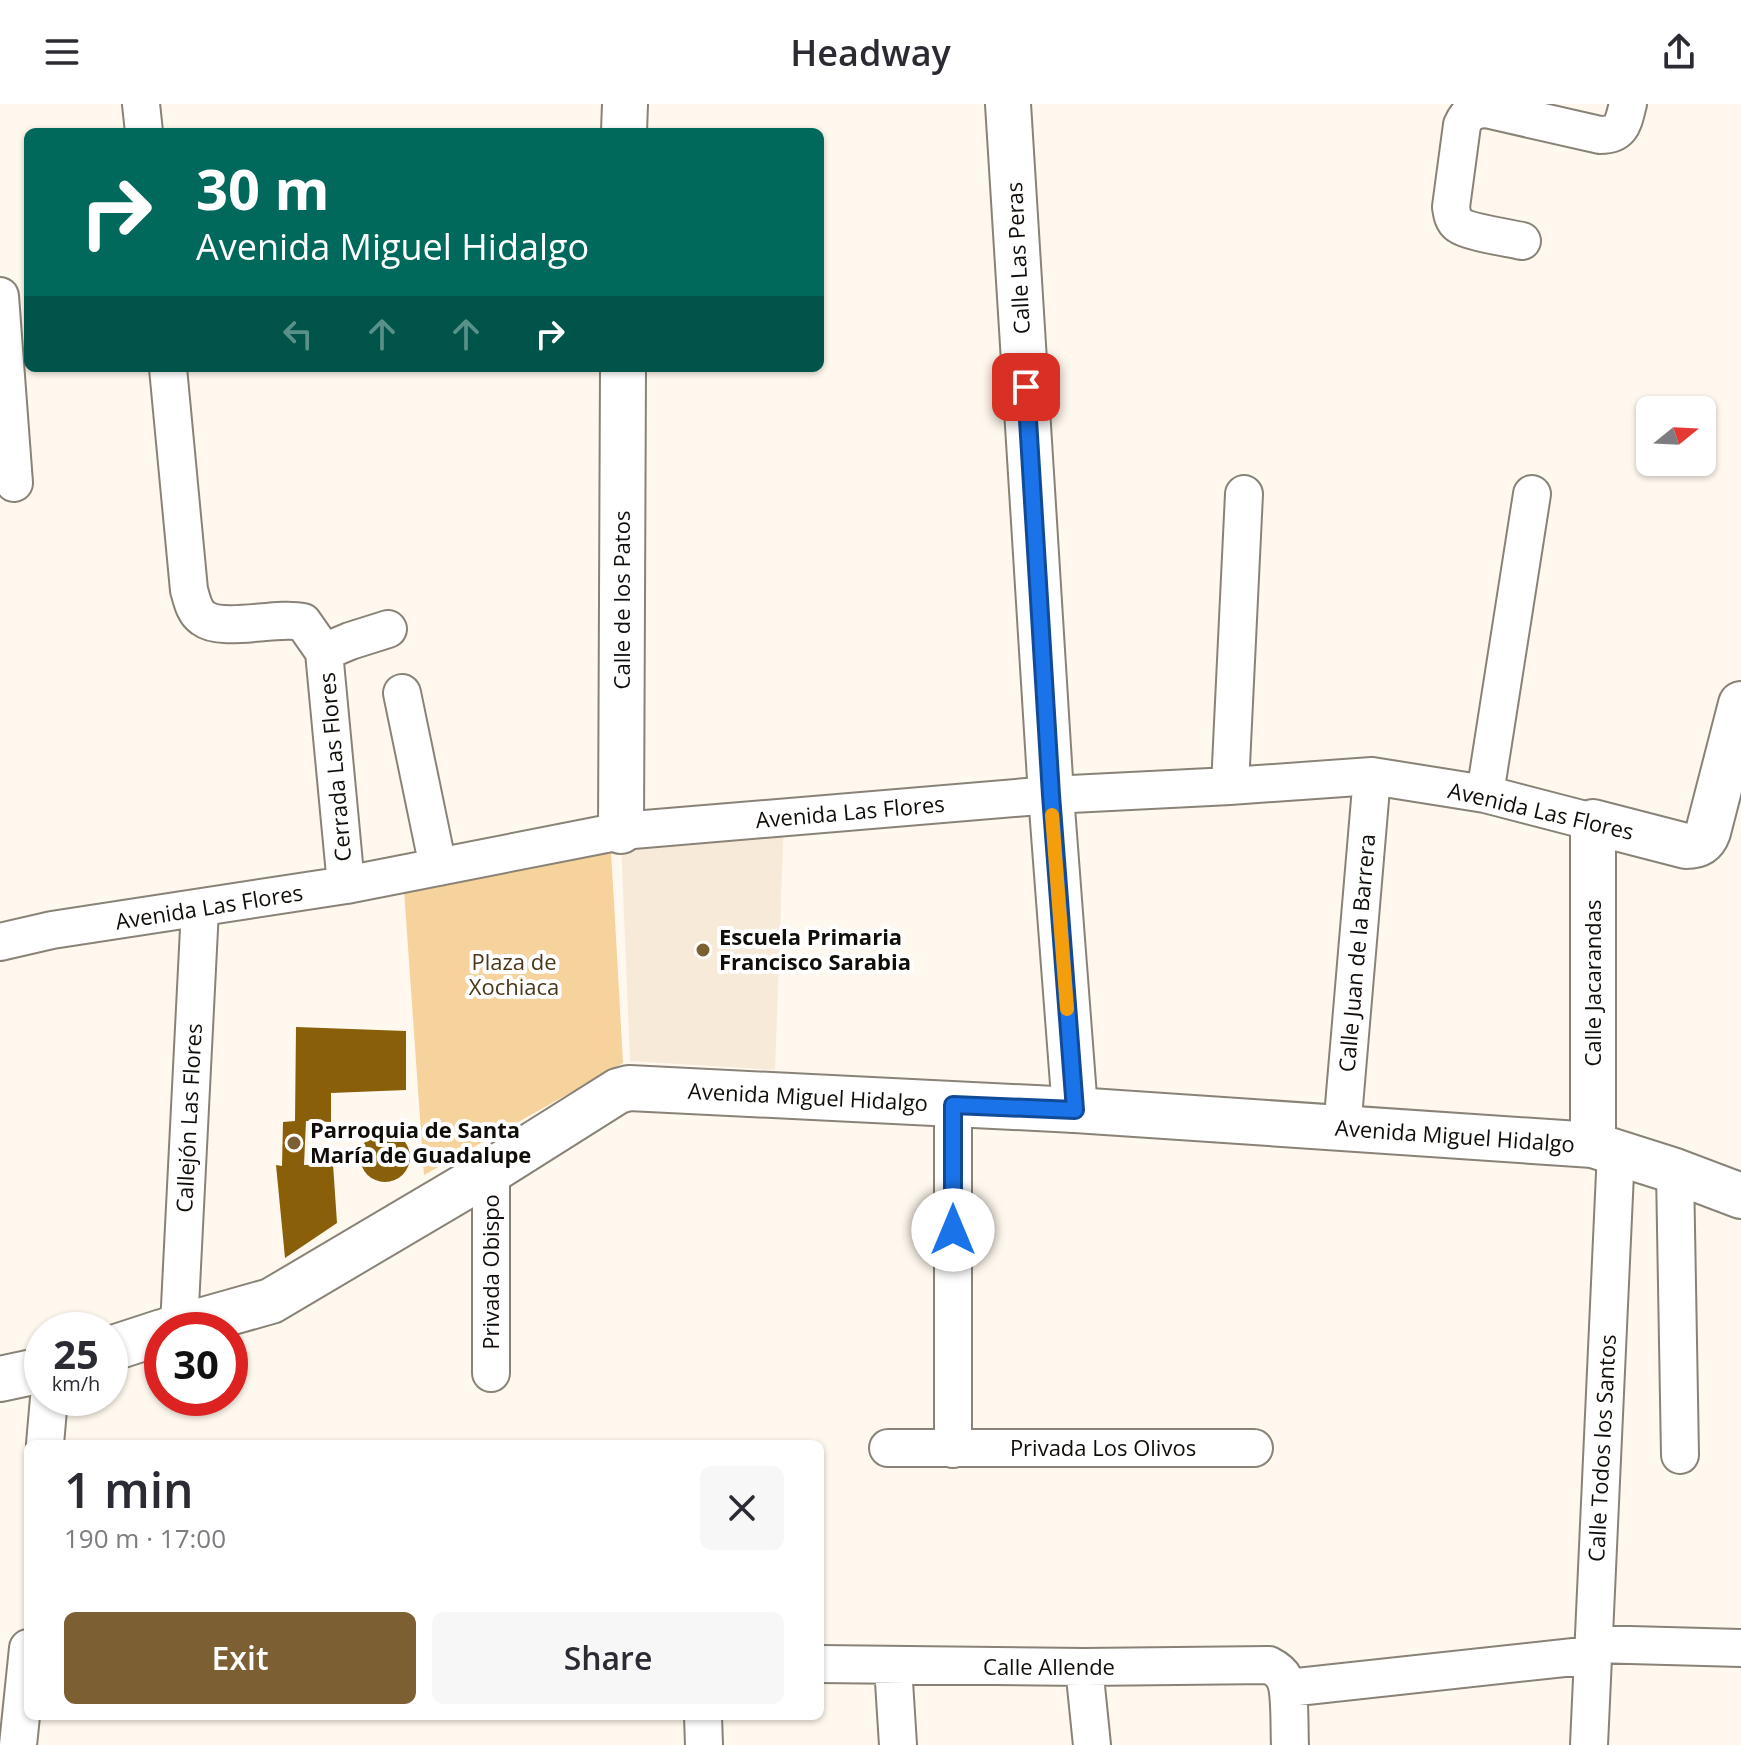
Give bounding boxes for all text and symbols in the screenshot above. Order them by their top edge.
text: Headway [790,28,951,77]
icon: menu [40,30,84,74]
icon: share [1657,30,1701,74]
text: 30 m [196,150,330,226]
icon: right [64,160,168,264]
street label: Calle Las Peras [998,181,1036,335]
text: Avenida Miguel Hidalgo [196,222,589,271]
icon: left [276,312,320,356]
icon: ahead [360,312,404,356]
icon: ahead [444,312,488,356]
icon: right [528,312,572,356]
pin [992,353,1060,421]
icon: arrive [1004,365,1048,409]
north arrow [1636,396,1716,476]
map controls [1636,396,1716,476]
street label: Calle de los Patos [606,511,636,689]
street label: Cerrada Las Flores [311,671,357,863]
street label: Avenida Las Flores [1445,774,1637,846]
street label: Avenida Las Flores [754,788,946,834]
street label: Calle Juan de la Barrera [1331,833,1381,1073]
street label: Avenida Las Flores [113,876,305,936]
street label: Calle Jacarandas [1577,899,1607,1067]
place label: Escuela Primaria Francisco Sarabia [719,921,911,976]
marker: Escuela Primaria Francisco Sarabia [694,941,712,959]
park label: Plaza de Xochiaca [469,946,559,1001]
street label: Callejón Las Flores [168,1023,208,1213]
street label: Avenida Miguel Hidalgo [687,1075,929,1117]
street label: Avenida Miguel Hidalgo [1334,1112,1576,1158]
place label: Parroquia de Santa María de Guadalupe [310,1114,531,1169]
marker: Parroquia de Santa María de Guadalupe [285,1134,303,1152]
position arrow [911,1188,995,1272]
street label: Privada Obispo [475,1194,505,1350]
speed limit sign: 30 [144,1312,248,1416]
text: 25 [53,1326,99,1381]
street label: Calle Todos los Santos [1580,1333,1622,1562]
text: km/h [52,1370,100,1397]
street label: Privada Los Olivos [1010,1432,1196,1462]
text: 1 min [64,1457,194,1522]
button: close [700,1466,784,1550]
text: 190 m · 17:00 [64,1520,226,1556]
button: Exit [64,1612,416,1704]
button: Share [432,1612,784,1704]
street label: Calle Allende [983,1651,1115,1681]

